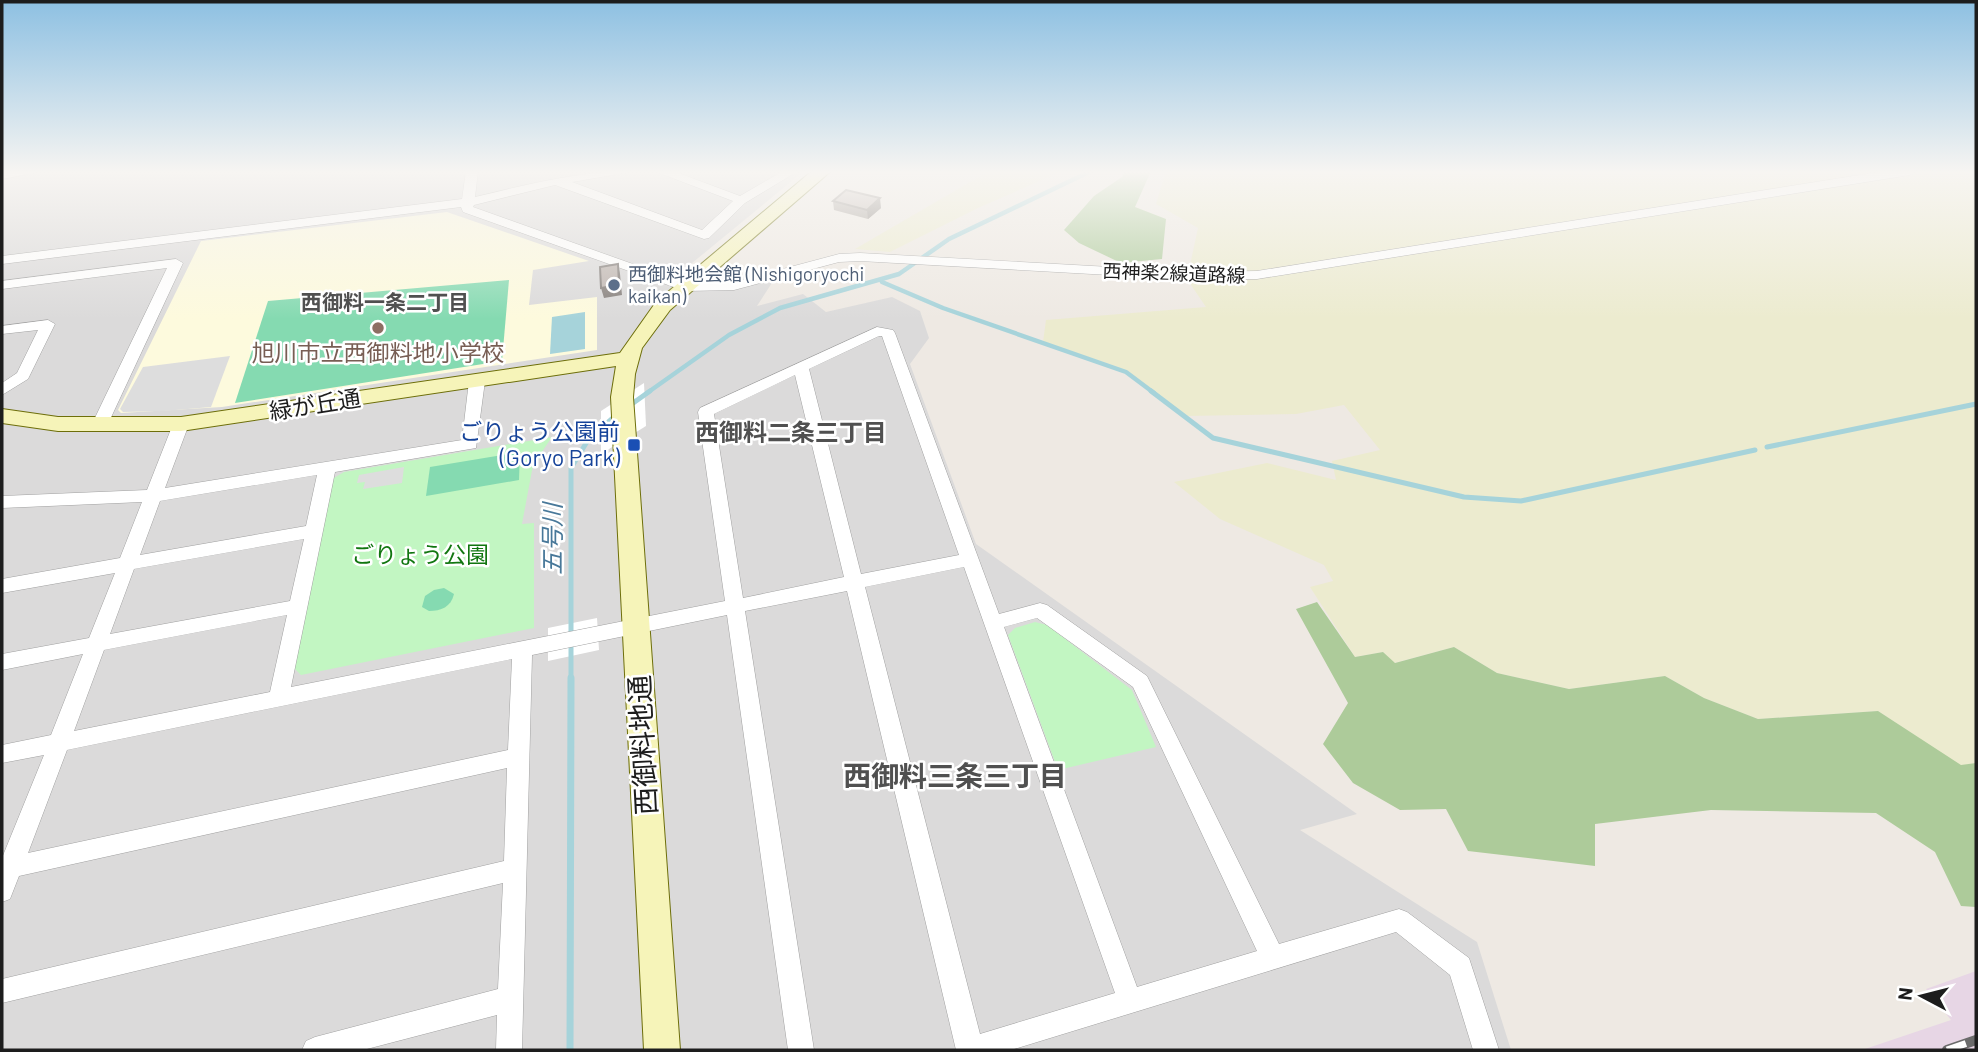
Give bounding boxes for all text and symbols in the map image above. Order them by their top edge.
street label: 西神楽2線道路線 [1102,259,1246,286]
place label: 西御料地会館 (Nishigoryochi kaikan) [628,262,864,307]
marker: 西御料地会館 (Nishigoryochi kaikan) [606,277,622,293]
district label: 西御料一条二丁目 [301,289,469,314]
marker: 旭川市立西御料地小学校 [370,320,386,336]
place label: 旭川市立西御料地小学校 [252,338,505,366]
street label: 緑が丘通 [267,383,362,425]
place label: ごりょう公園前 (Goryo Park) [459,417,621,471]
district label: 西御料二条三丁目 [695,417,887,446]
marker: ごりょう公園前 (Goryo Park) [626,437,642,453]
water label: 五号川 [537,500,566,575]
park label: ごりょう公園 [351,540,489,568]
street label: 西御料地通 [621,674,663,816]
district label: 西御料三条三丁目 [843,758,1067,792]
north arrow [1887,961,1957,1031]
text: N [1892,986,1917,1002]

